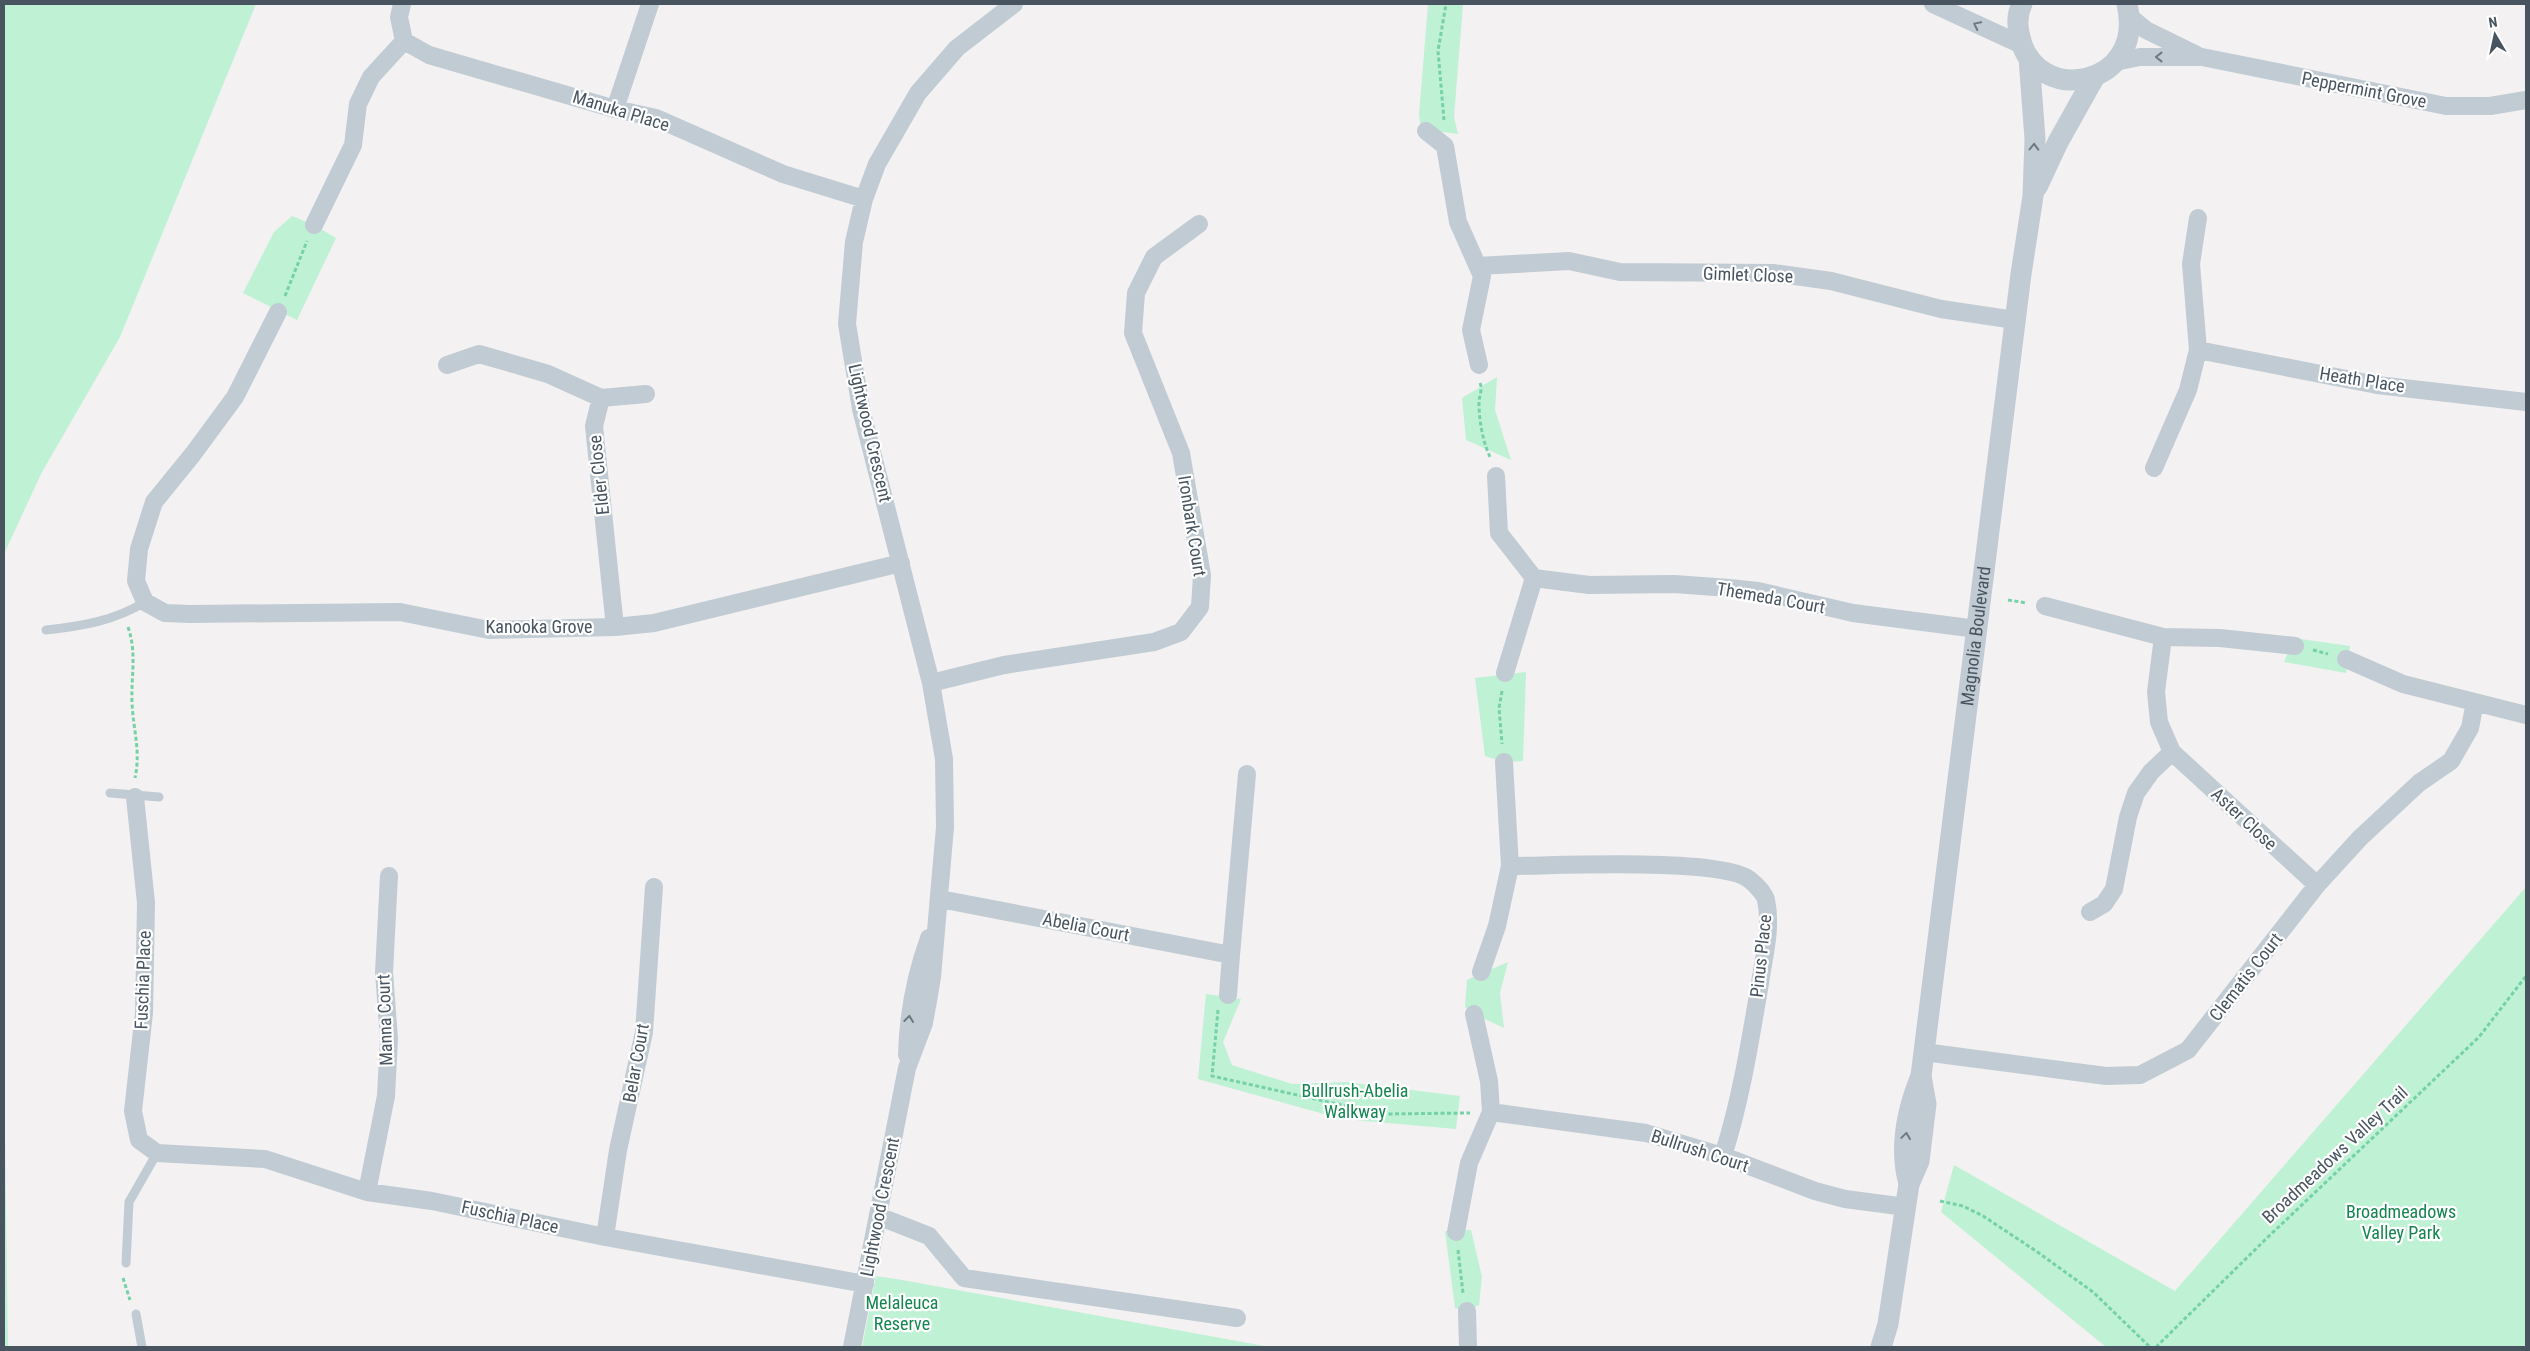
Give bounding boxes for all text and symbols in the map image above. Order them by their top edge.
north arrow [2470,10,2520,60]
text: N [2487,14,2498,31]
one-way arrow [1974,21,1983,31]
one-way arrow [2154,52,2162,62]
street label: Peppermint Grove [2300,67,2428,112]
street label: Manuka Place [570,86,672,135]
one-way arrow [2029,143,2040,151]
street label: Gimlet Close [1702,262,1794,287]
street label: Lightwood Crescent [844,362,897,504]
street label: Heath Place [2318,362,2406,397]
street label: Elder Close [584,434,613,516]
street label: Ironbark Court [1174,474,1211,578]
street label: Magnolia Boulevard [1956,565,1994,707]
street label: Themeda Court [1715,578,1827,617]
street label: Kanooka Grove [486,616,592,637]
street label: Aster Close [2207,783,2281,854]
street label: Abelia Court [1041,908,1131,945]
street label: Pinus Place [1746,913,1775,998]
street label: Clematis Court [2205,928,2286,1025]
street label: Fuschia Place [130,930,155,1030]
street label: Manna Court [372,974,397,1066]
one-way arrow [903,1015,914,1023]
street label: Belar Court [618,1022,653,1104]
park label: Bullrush-Abelia Walkway [1302,1080,1408,1122]
street label: Broadmeadows Valley Trail [2258,1082,2412,1228]
street label: Bullrush Court [1649,1125,1752,1176]
one-way arrow [1900,1131,1911,1139]
street label: Lightwood Crescent [856,1136,903,1278]
street label: Fuschia Place [460,1196,561,1237]
park label: Broadmeadows Valley Park [2346,1201,2456,1243]
park label: Melaleuca Reserve [866,1292,939,1334]

